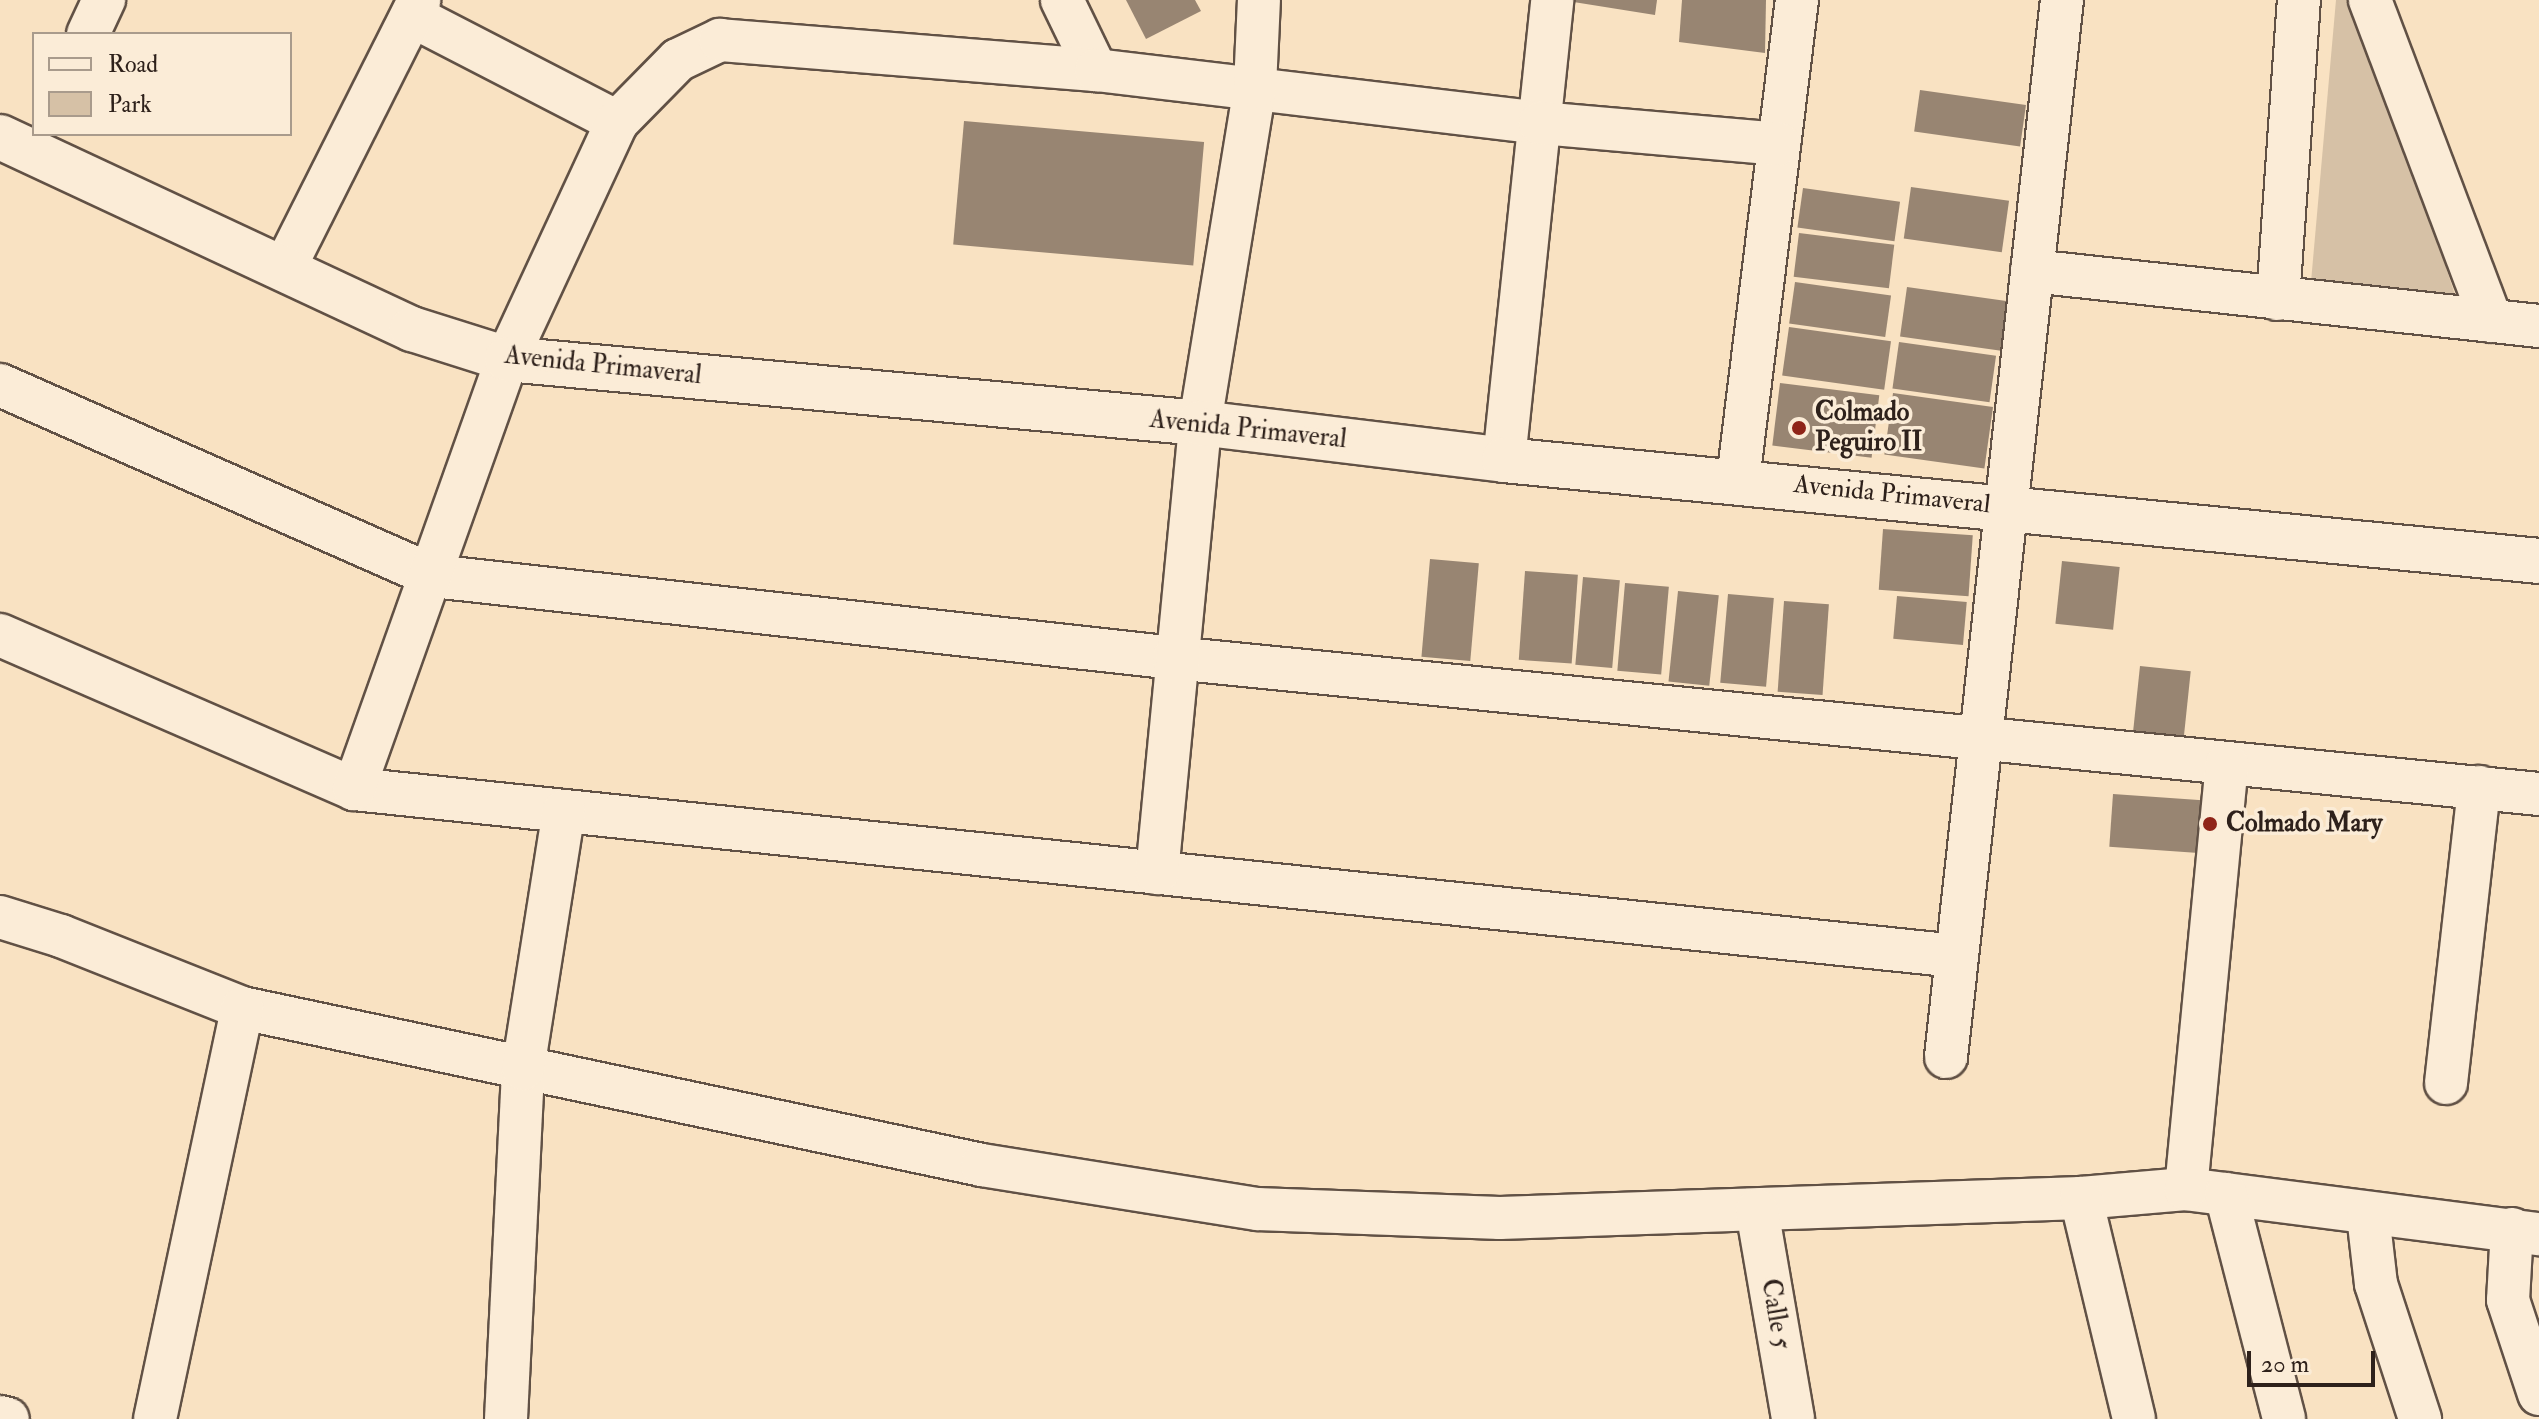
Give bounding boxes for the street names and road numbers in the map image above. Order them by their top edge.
street label: Avenida Primaveral [503,340,703,392]
street label: Avenida Primaveral [1148,404,1348,456]
street label: Avenida Primaveral [1792,469,1992,521]
street label: Calle 5 [1754,1277,1796,1351]

